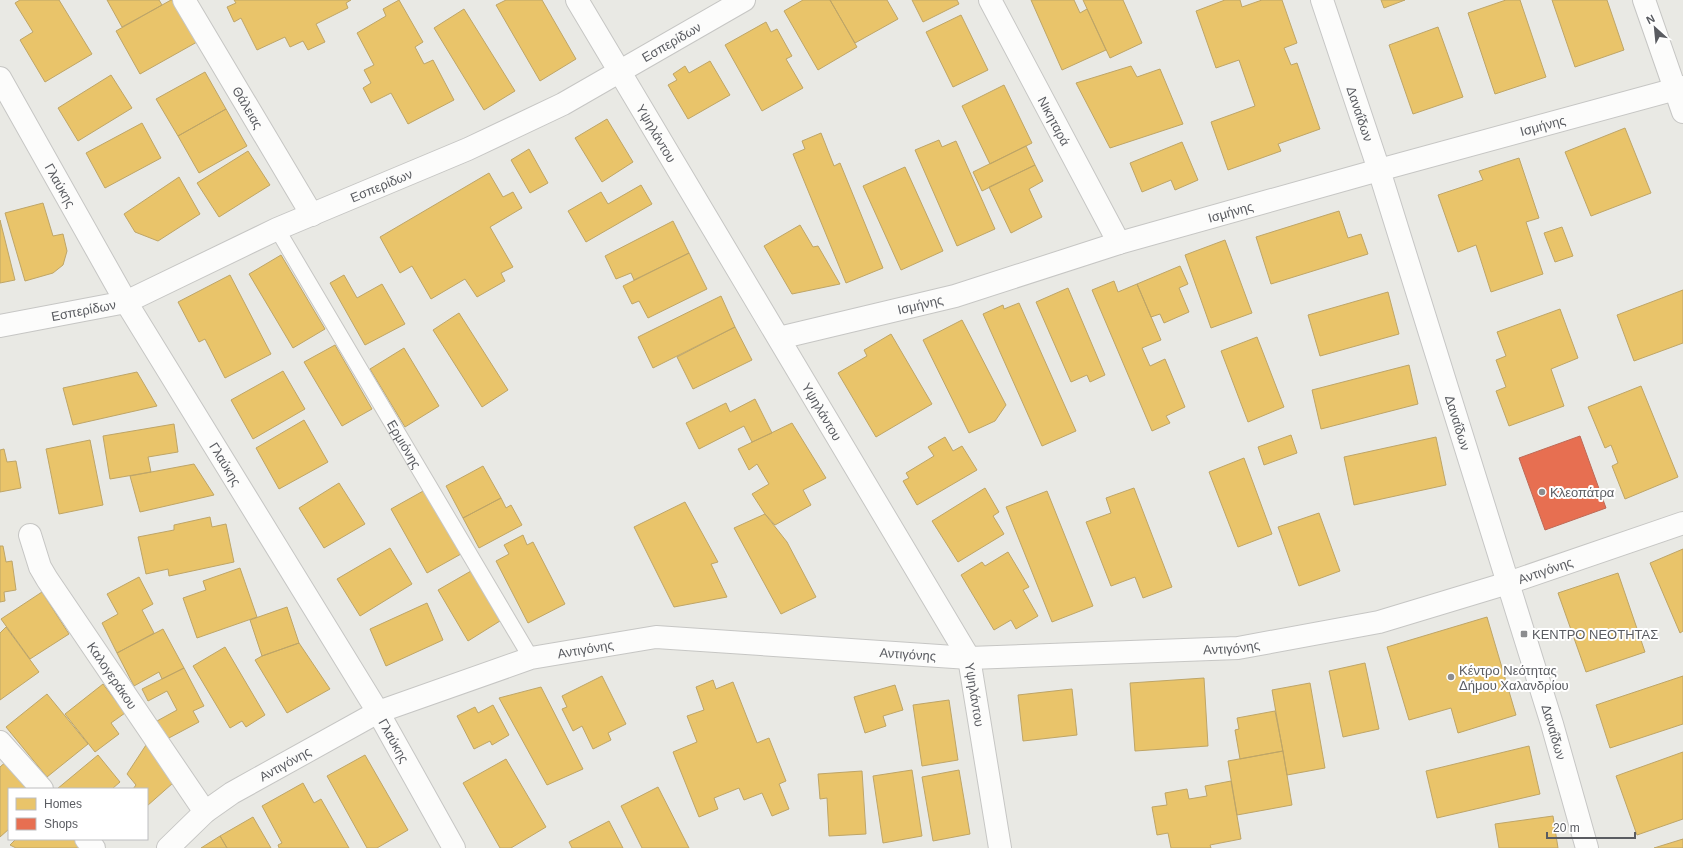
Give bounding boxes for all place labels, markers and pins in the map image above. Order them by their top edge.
place label: Κλεοπάτρα [1550,485,1615,500]
marker: Κλεοπάτρα [1537,487,1547,497]
place label: ΚΕΝΤΡΟ ΝΕΟΤΗΤΑΣ [1532,627,1658,642]
marker: ΚΕΝΤΡΟ ΝΕΟΤΗΤΑΣ [1519,629,1529,639]
place label: Κέντρο Νεότητας Δήμου Χαλανδρίου [1459,663,1569,693]
marker: Κέντρο Νεότητας Δήμου Χαλανδρίου [1446,672,1456,682]

